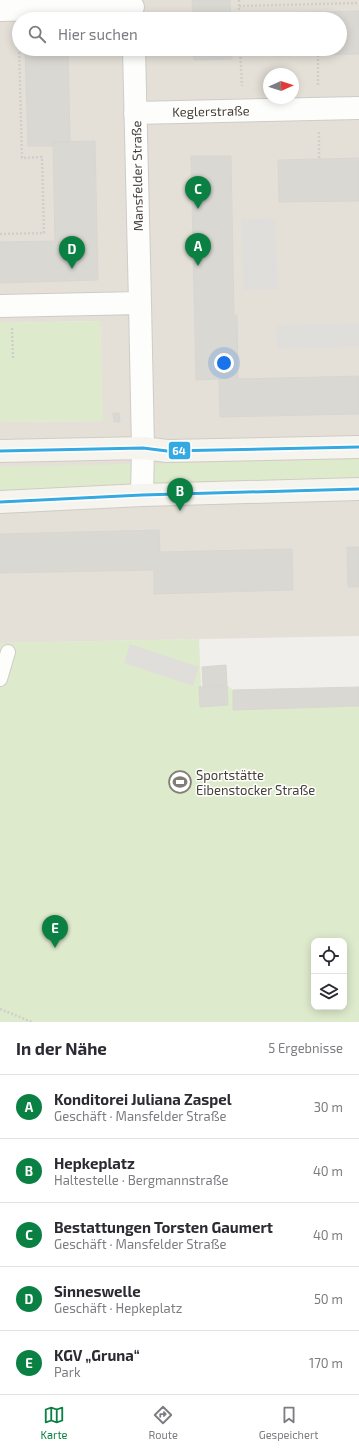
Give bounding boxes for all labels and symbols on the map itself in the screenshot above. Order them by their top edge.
north arrow [263,68,299,104]
street label: Keglerstraße [172,102,250,120]
street label: Mansfelder Straße [128,120,146,232]
pin: C [185,176,211,209]
pin: A [185,233,211,266]
pin: D [59,236,85,269]
your location [214,353,234,373]
line badge: 64 [168,441,191,460]
text: 64 [172,444,186,457]
pin: B [167,478,193,511]
place label: Sportstätte Eibenstocker Straße [196,767,315,798]
sports icon: Sportstätte Eibenstocker Straße [167,769,193,795]
pin: E [42,915,68,948]

